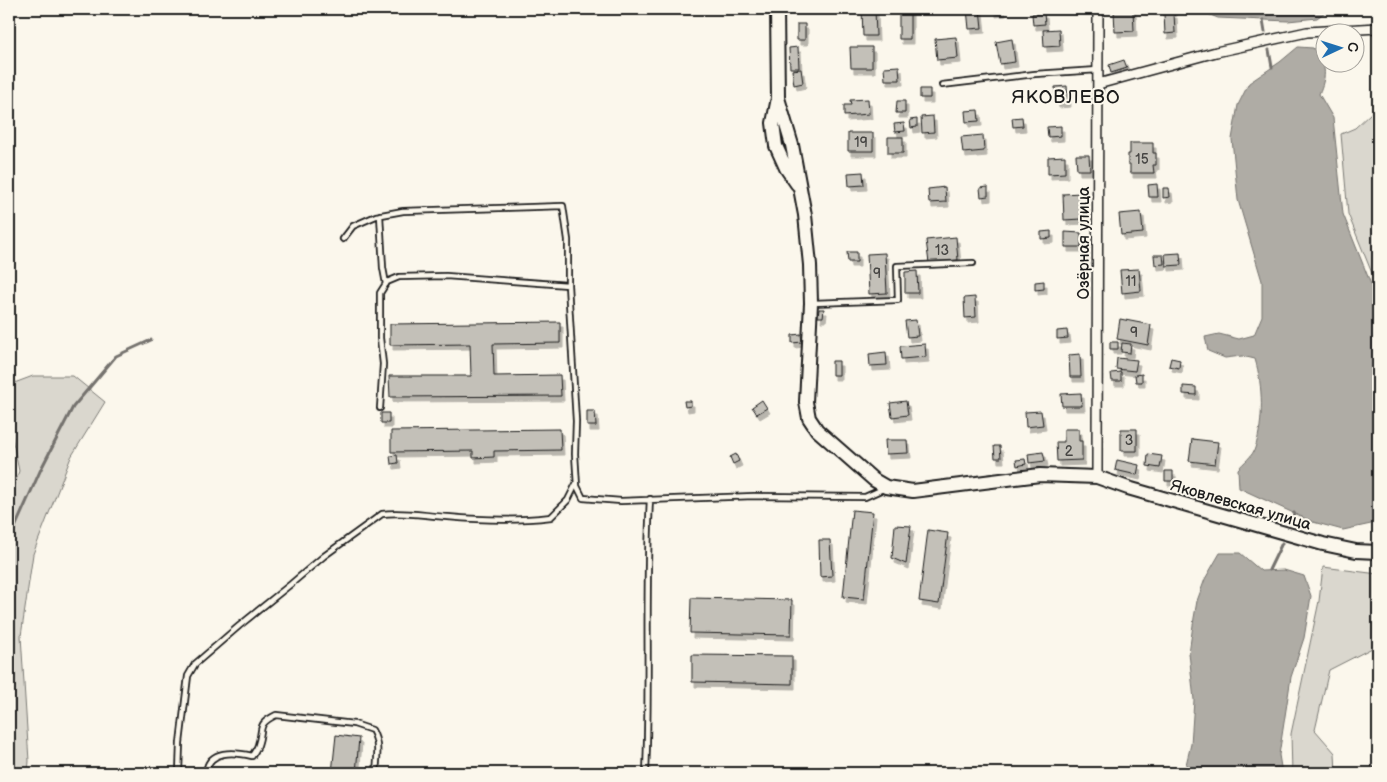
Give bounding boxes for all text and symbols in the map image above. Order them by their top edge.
north arrow [1314,22,1364,72]
text: С [1344,42,1361,53]
district label: ЯКОВЛЕВО [1011,86,1121,109]
house number: 19 [854,134,868,151]
house number: 15 [1135,151,1149,168]
street label: Озёрная улица [1075,186,1094,300]
house number: 13 [935,242,949,259]
house number: 9 [873,265,881,282]
house number: 11 [1126,273,1136,290]
house number: 9 [1130,324,1138,341]
house number: 3 [1125,432,1133,449]
house number: 2 [1065,443,1074,460]
street label: Яковлевская улица [1168,476,1314,535]

